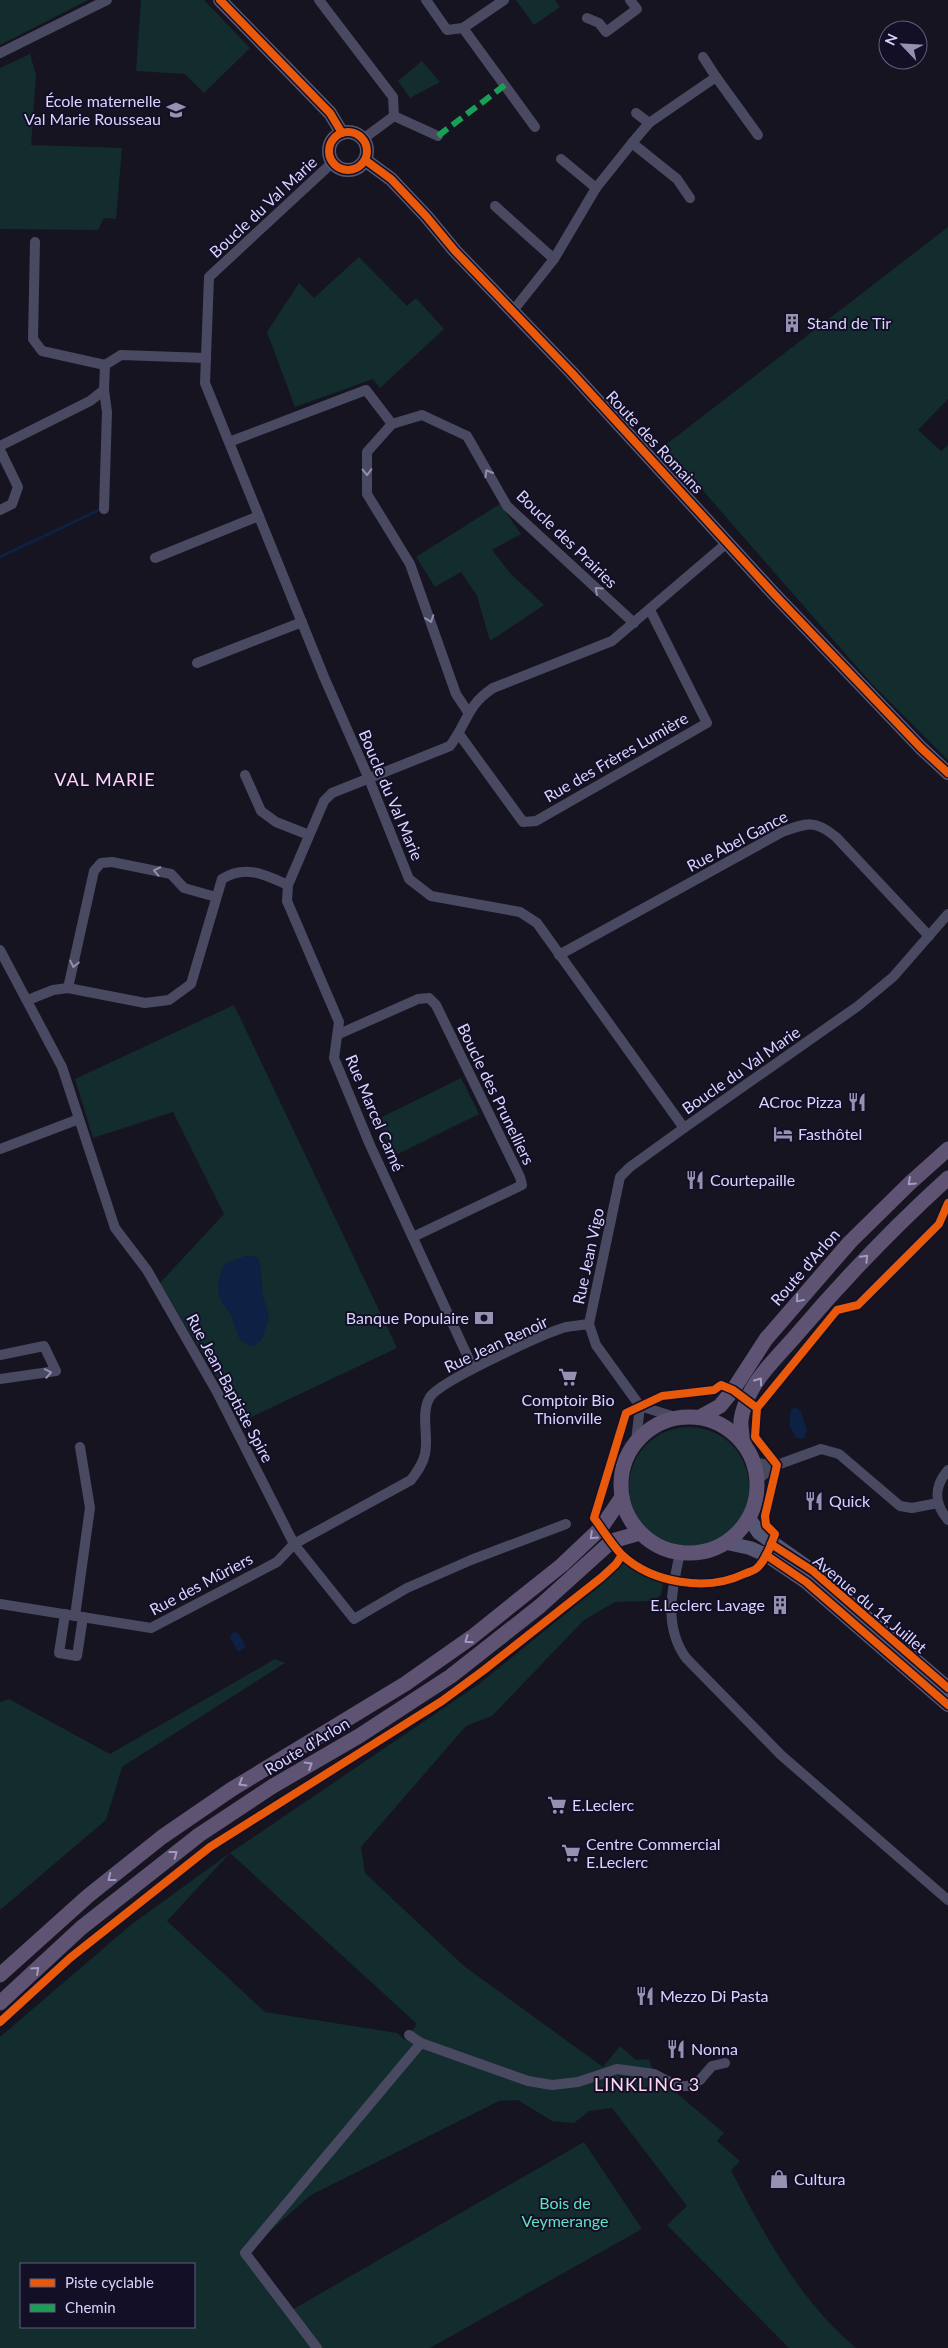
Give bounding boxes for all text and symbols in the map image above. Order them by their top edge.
north arrow [878,20,928,70]
text: N [881,31,901,48]
place label: École maternelle Val Marie Rousseau [24,91,161,128]
school or university icon: École maternelle Val Marie Rousseau [165,99,187,121]
street label: Boucle du Val Marie [205,152,320,261]
building icon: Stand de Tir [781,312,803,334]
place label: Stand de Tir [807,313,891,332]
street label: Route des Romains [603,386,708,497]
one-way arrow [362,468,372,476]
one-way arrow [484,469,494,478]
street label: Boucle des Prairies [513,486,622,592]
one-way arrow [595,587,604,596]
one-way arrow [424,614,434,622]
street label: Rue des Frères Lumière [540,708,691,806]
street label: Boucle du Val Marie [355,727,428,863]
district label: VAL MARIE [54,768,156,790]
street label: Rue Abel Gance [683,806,790,875]
one-way arrow [152,867,161,877]
one-way arrow [69,960,79,968]
street label: Boucle des Prunelliers [454,1020,539,1168]
street label: Boucle du Val Marie [678,1022,803,1117]
street label: Rue Marcel Carné [342,1052,409,1174]
restaurant icon: ACroc Pizza [846,1091,868,1113]
place label: ACroc Pizza [759,1092,842,1111]
hotel icon: Fasthôtel [772,1123,794,1145]
place label: Fasthôtel [798,1124,862,1143]
restaurant icon: Courtepaille [684,1169,706,1191]
place label: Courtepaille [710,1170,795,1189]
one-way arrow [908,1176,917,1185]
street label: Rue Jean Vigo [568,1206,607,1306]
street label: Route d'Arlon [766,1224,843,1309]
one-way arrow [859,1255,868,1264]
one-way arrow [796,1294,805,1303]
bank icon: Banque Populaire [473,1307,495,1329]
place label: Banque Populaire [346,1308,469,1327]
street label: Rue Jean-Baptiste Spire [183,1310,278,1465]
street label: Rue Jean Renoir [441,1311,551,1376]
supermarket icon: Comptoir Bio Thionville [557,1366,579,1388]
one-way arrow [43,1368,52,1378]
one-way arrow [753,1378,762,1387]
place label: Comptoir Bio Thionville [522,1390,614,1427]
restaurant icon: Quick [803,1490,825,1512]
place label: Quick [829,1491,871,1510]
one-way arrow [589,1530,598,1539]
street label: Rue des Mûriers [146,1548,256,1619]
street label: Avenue du 14 Juillet [810,1551,931,1657]
building icon: E.Leclerc Lavage [769,1594,791,1616]
place label: E.Leclerc Lavage [650,1595,765,1614]
one-way arrow [464,1634,474,1643]
street label: Route d'Arlon [261,1713,353,1778]
one-way arrow [304,1761,313,1771]
one-way arrow [239,1776,248,1786]
supermarket icon: E.Leclerc [546,1794,568,1816]
place label: E.Leclerc [572,1795,634,1814]
place label: Centre Commercial E.Leclerc [586,1834,721,1871]
supermarket icon: Centre Commercial E.Leclerc [560,1842,582,1864]
one-way arrow [168,1852,177,1860]
one-way arrow [107,1872,116,1881]
one-way arrow [30,1967,39,1976]
restaurant icon: Mezzo Di Pasta [634,1985,656,2007]
place label: Mezzo Di Pasta [660,1986,768,2005]
restaurant icon: Nonna [665,2038,687,2060]
place label: Nonna [691,2039,738,2058]
district label: LINKLING 3 [594,2073,700,2095]
shop icon: Cultura [768,2168,790,2190]
place label: Cultura [794,2169,846,2188]
park label: Bois de Veymerange [522,2193,608,2230]
legend [20,2263,195,2328]
text: Piste cyclable [65,2273,154,2291]
text: Chemin [65,2298,116,2316]

